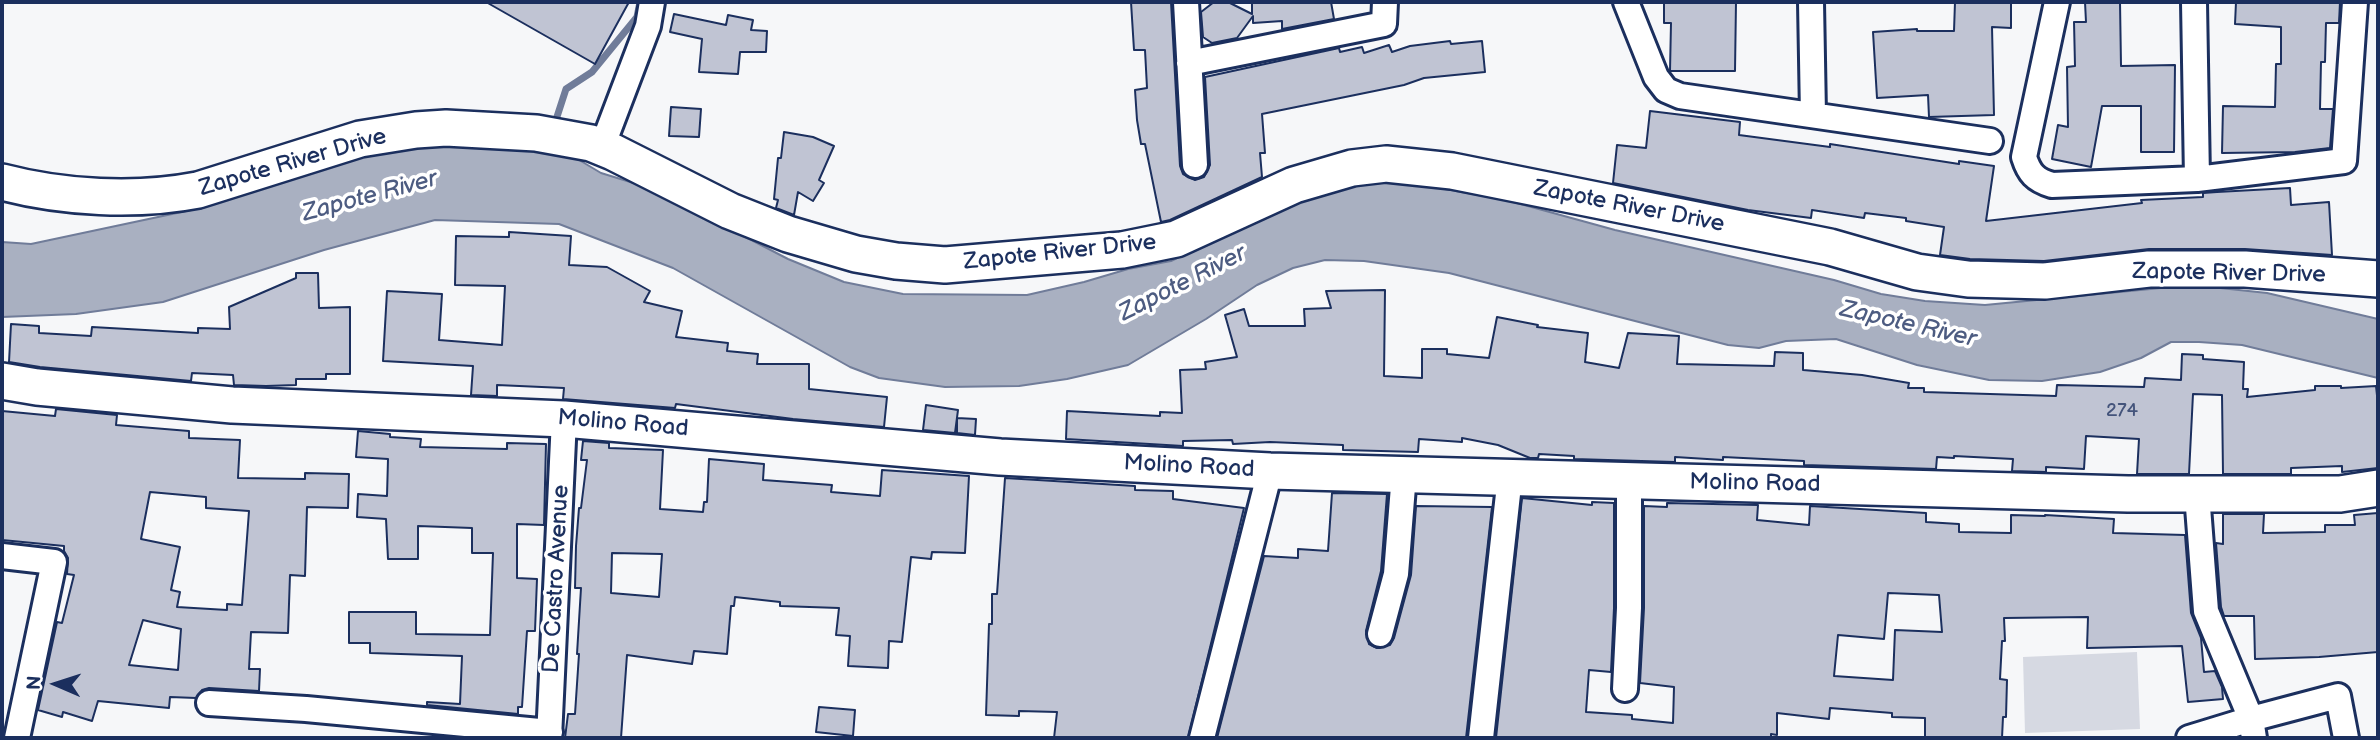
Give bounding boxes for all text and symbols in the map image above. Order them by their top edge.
street label: Zapote River Drive [196,123,390,203]
water label: Zapote River [299,165,441,229]
street label: Zapote River Drive [1531,175,1727,239]
street label: Zapote River Drive [962,229,1158,277]
water label: Zapote River [1115,240,1251,328]
street label: Zapote River Drive [2132,259,2326,289]
water label: Zapote River [1837,295,1979,355]
house number: 274 [2106,400,2138,422]
street label: Molino Road [556,405,690,443]
street label: Molino Road [1123,450,1255,484]
street label: Molino Road [1689,469,1821,499]
street label: De Castro Avenue [538,484,576,674]
north arrow [21,649,91,719]
text: N [23,675,46,691]

